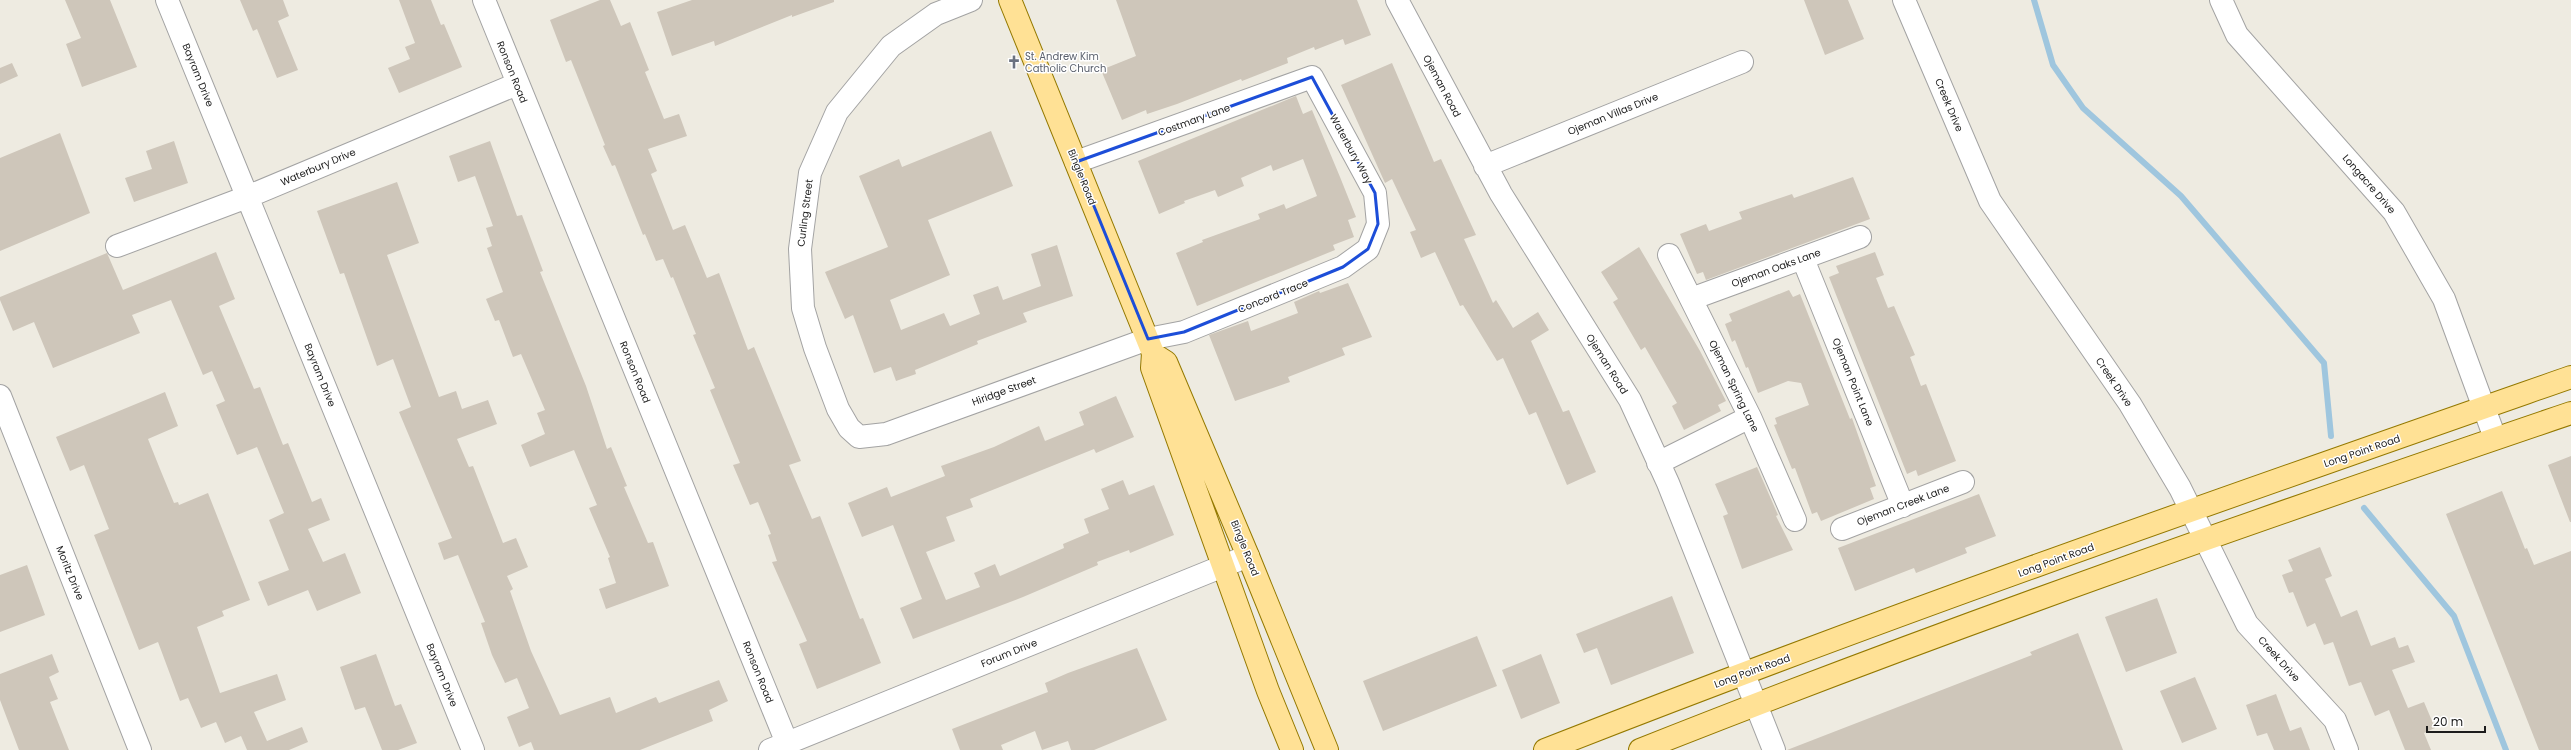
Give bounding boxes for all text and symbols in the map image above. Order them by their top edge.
street label: Ronson Road [493,39,531,105]
street label: Bayram Drive [178,41,218,109]
place label: St. Andrew Kim Catholic Church [1025,49,1106,76]
street label: Ojeman Road [1419,52,1465,120]
church icon: St. Andrew Kim Catholic Church [1006,54,1022,70]
street label: Creek Drive [1931,76,1967,134]
street label: Ojeman Villas Drive [1565,89,1661,139]
street label: Costmary Lane [1156,100,1232,140]
street label: Waterbury Way [1326,111,1377,187]
street label: Waterbury Drive [278,144,358,190]
street label: Bingle Road [1064,147,1100,207]
street label: Longacre Drive [2339,151,2399,217]
street label: Curling Street [793,178,817,248]
street label: Ojeman Oaks Lane [1729,245,1823,291]
street label: Concord Trace [1236,275,1310,317]
street label: Ojeman Road [1582,331,1632,397]
street label: Ojeman Point Lane [1828,336,1878,428]
street label: Ojeman Spring Lane [1705,337,1763,435]
street label: Ronson Road [616,339,654,405]
street label: Bayram Drive [300,341,340,409]
street label: Creek Drive [2092,354,2136,410]
street label: Hiridge Street [970,372,1038,410]
street label: Long Point Road [2322,431,2402,471]
street label: Ojeman Creek Lane [1855,480,1951,530]
street label: Bingle Road [1227,518,1263,578]
street label: Long Point Road [2016,539,2096,581]
street label: Moritz Drive [52,544,88,602]
street label: Creek Drive [2254,633,2304,685]
street label: Forum Drive [979,635,1039,671]
street label: Ronson Road [739,639,777,705]
street label: Bayram Drive [422,641,462,709]
street label: Long Point Road [1712,650,1792,692]
scale bar [2427,708,2485,734]
text: 20 m [2433,713,2463,730]

